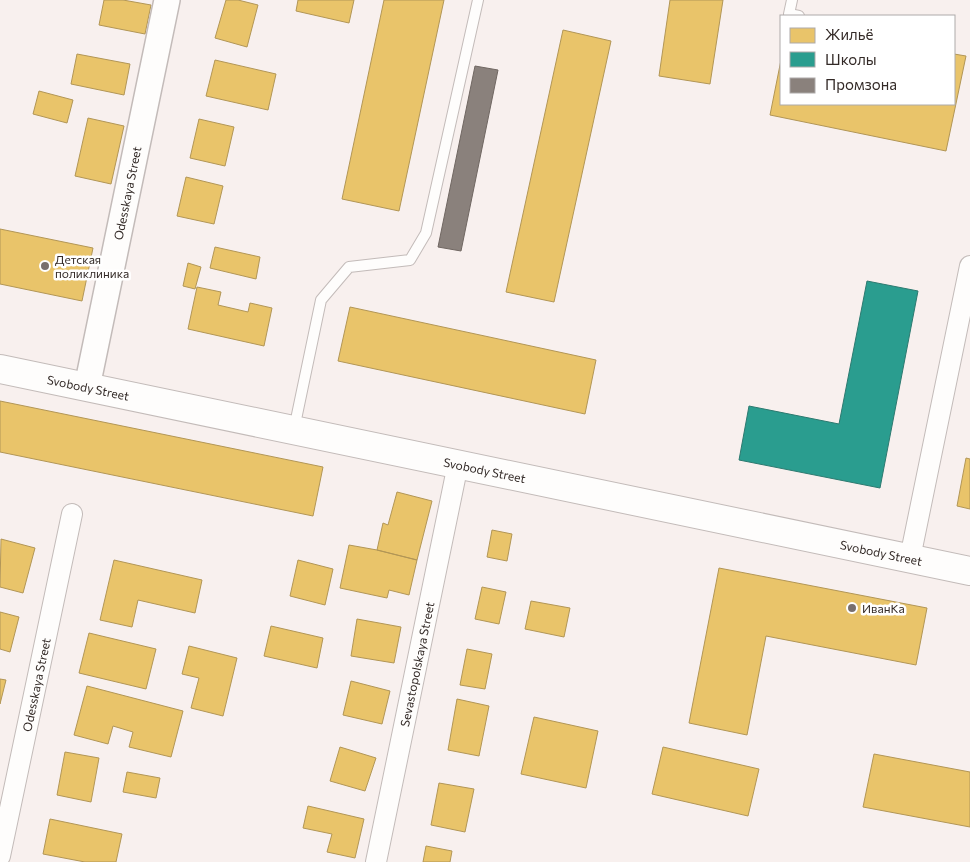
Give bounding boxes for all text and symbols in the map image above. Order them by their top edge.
legend [780,15,955,105]
text: Жильё [825,25,873,43]
text: Школы [825,50,877,68]
text: Промзона [825,75,897,93]
street label: Odesskaya Street [111,145,144,241]
place label: Детская поликлиника [55,252,129,280]
marker: Детская поликлиника [39,260,51,272]
street label: Svobody Street [46,372,131,403]
street label: Svobody Street [442,455,527,485]
street label: Svobody Street [839,537,924,568]
street label: Sevastopolskaya Street [397,600,436,728]
place label: ИванКа [862,601,905,615]
marker: ИванКа [846,602,858,614]
street label: Odesskaya Street [19,637,53,733]

